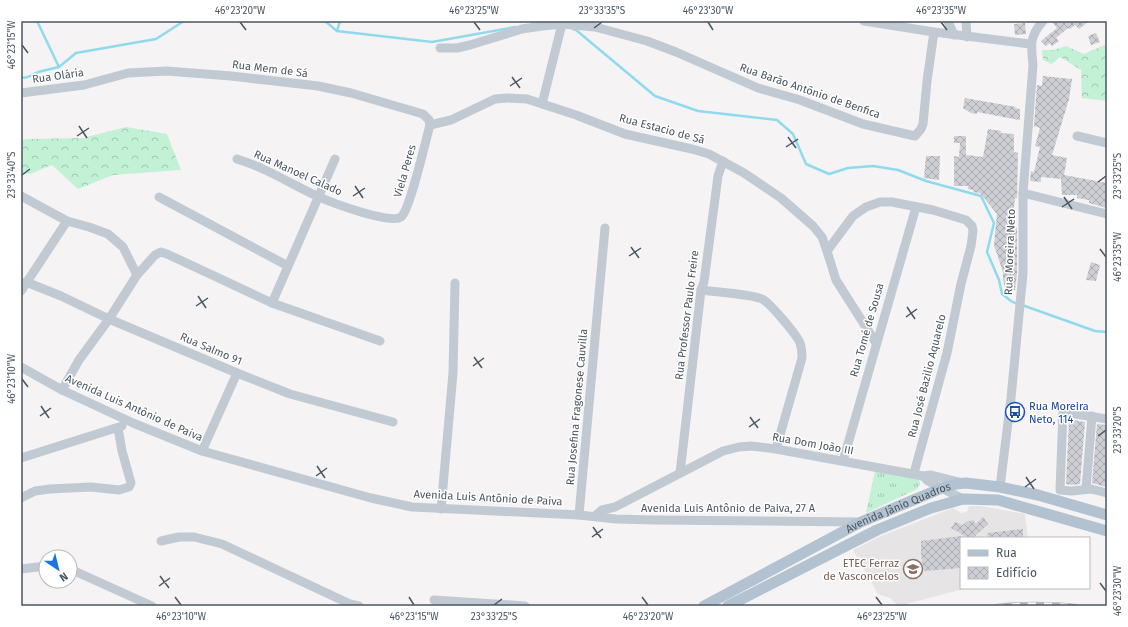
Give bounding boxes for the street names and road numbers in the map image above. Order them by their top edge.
street label: Rua Mem de Sá [231,58,309,80]
street label: Rua Barão Antônio de Benfica [738,61,882,121]
street label: Rua Olária [31,66,85,86]
street label: Rua Estacio de Sá [618,111,706,147]
street label: Viela Peres [391,143,419,199]
street label: Rua Manoel Calado [252,148,344,198]
street label: Rua Moreira Neto [1002,209,1018,295]
street label: Rua Professor Paulo Freire [673,249,701,381]
street label: Rua Tomé de Sousa [847,282,887,378]
street label: Rua José Bazilio Aquarelo [905,313,949,439]
street label: Rua Josefina Fragonese Cauvilla [564,328,590,486]
street label: Rua Salmo 91 [178,330,244,368]
street label: Avenida Luis Antônio de Paiva [63,372,205,444]
street label: Rua Dom João III [771,430,855,458]
street label: Avenida Jânio Quadros [843,479,952,536]
street label: Avenida Luis Antônio de Paiva [413,488,563,508]
street label: Avenida Luis Antônio de Paiva, 27 A [641,502,816,515]

